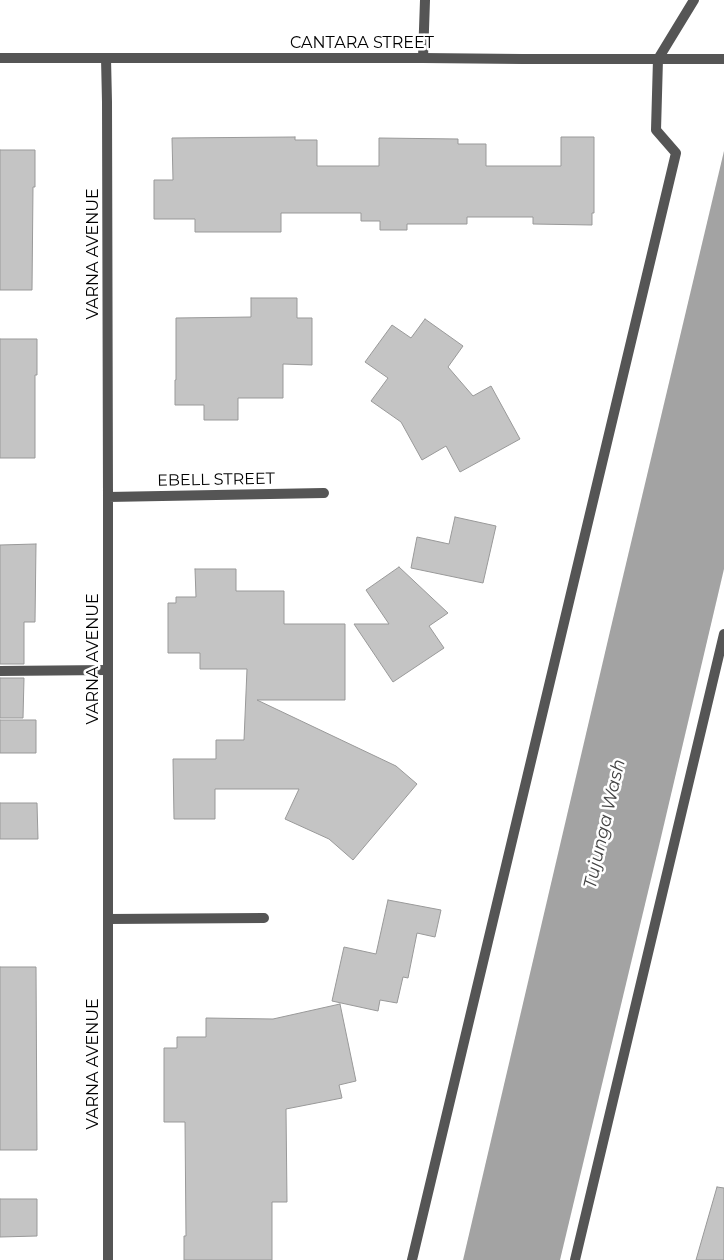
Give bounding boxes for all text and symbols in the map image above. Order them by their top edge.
street label: CANTARA STREET [290,33,434,53]
street label: VARNA AVENUE [83,188,103,320]
street label: EBELL STREET [157,469,275,491]
street label: VARNA AVENUE [83,593,103,725]
water label: Tujunga Wash [580,757,630,891]
street label: VARNA AVENUE [83,998,103,1130]

